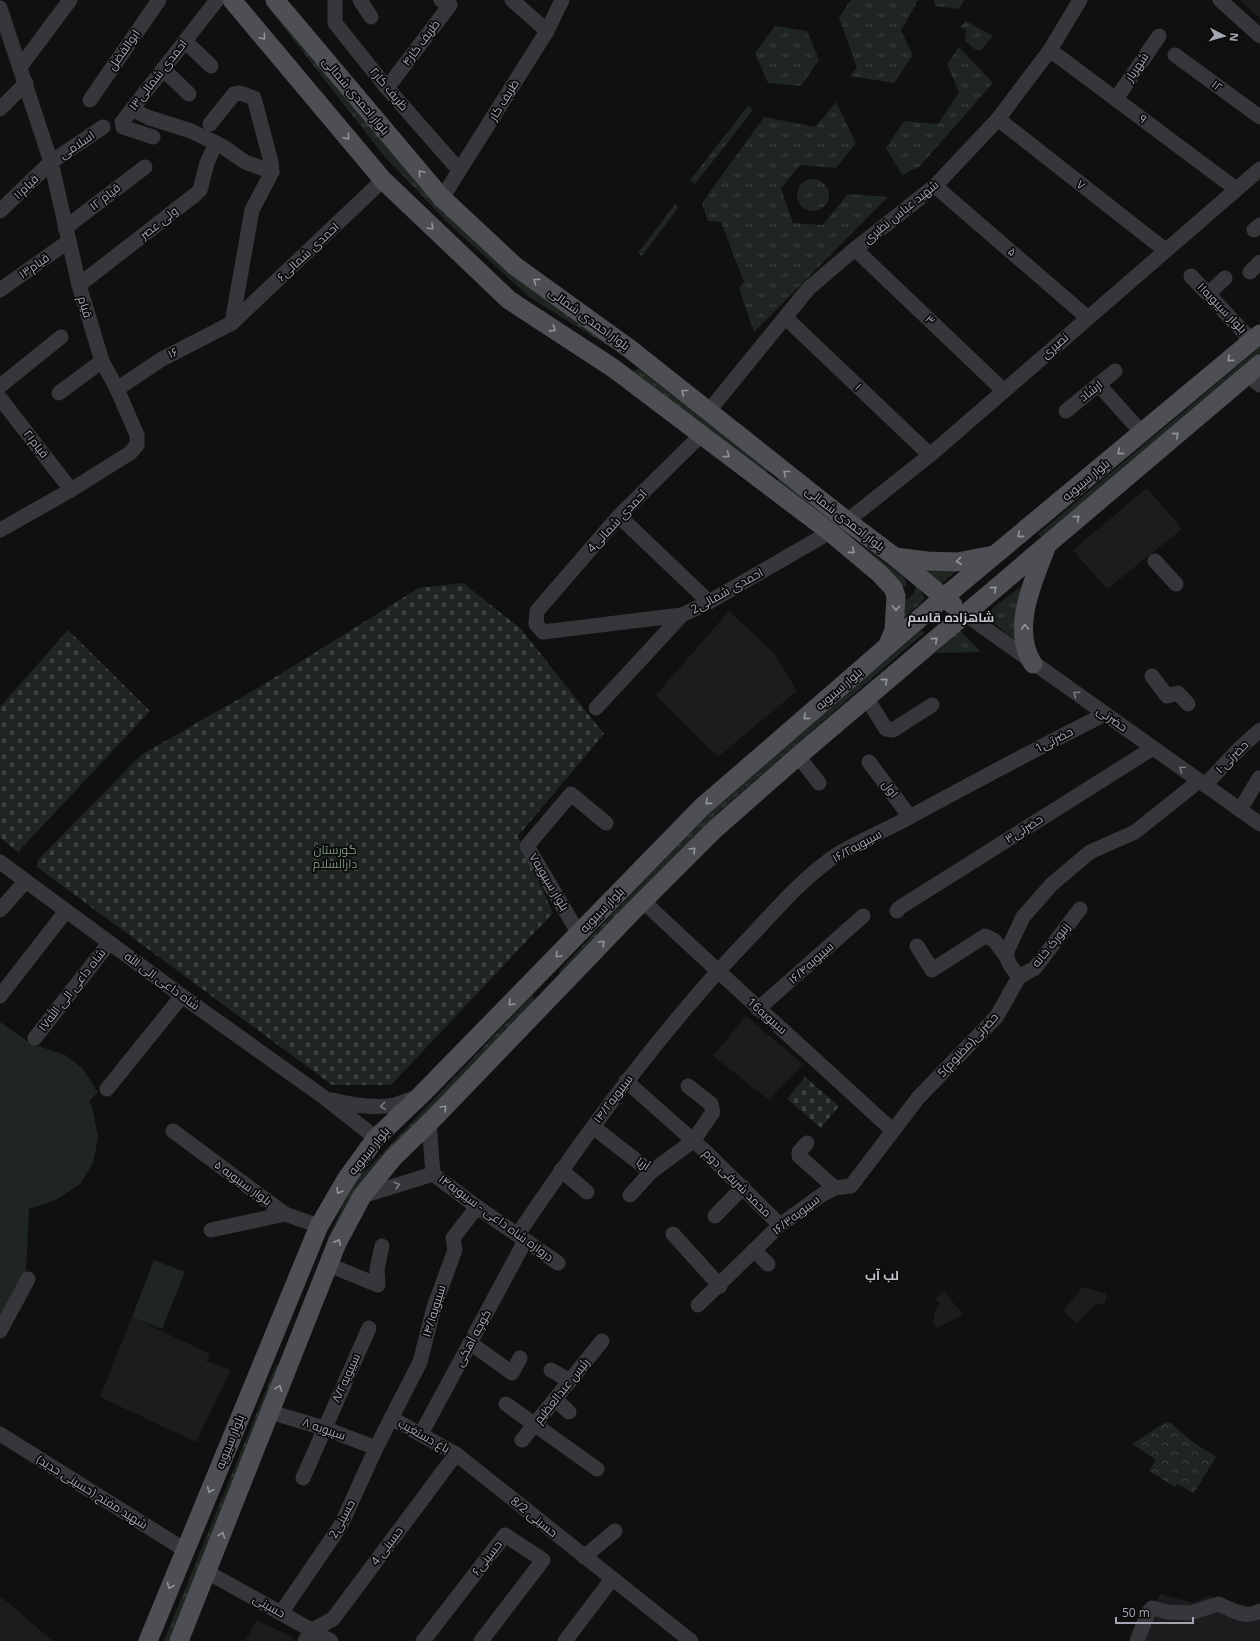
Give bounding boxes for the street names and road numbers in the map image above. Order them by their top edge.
street label: ظریف کار۴ [398,16,444,69]
street label: ابوالفضل [103,26,144,74]
street label: احمدی شمالی۱۳ [125,36,191,114]
street label: شهریار [1120,49,1152,85]
street label: بلوار احمدی شمالی [319,53,394,138]
street label: ۲ظریف کار [366,63,413,114]
street label: ظریف کار [484,76,523,124]
street label: ۱۲ [1208,76,1226,95]
street label: ۹ [1136,110,1151,127]
street label: اسلامی [56,126,98,163]
street label: قیام۱۱ [9,170,42,203]
street label: شهید عباس نظیری [859,176,942,247]
street label: ۷ [1073,176,1090,194]
street label: قیام ۱۲ [86,179,124,214]
street label: ولی عصر [135,202,181,243]
street label: احمدی شمالی۶ [273,218,343,285]
street label: ۵ [1004,243,1020,260]
street label: قیام۱۳ [15,249,52,282]
street label: بلوار سیبویه۱۱ [1194,278,1251,337]
street label: بلوار احمدی شمالی [545,283,634,354]
street label: قیام [74,294,97,320]
street label: ۳ [922,311,939,329]
street label: نصیری [1037,329,1072,362]
street label: ۱۶ [165,343,181,362]
street label: ارشاد [1075,376,1106,405]
street label: ۱ [851,379,866,394]
street label: قیام۲۱ [20,426,53,462]
street label: بلوار سیبویه [1058,455,1113,505]
street label: بلوار احمدی شمالی [802,482,889,555]
street label: 4احمدی شمالی [583,485,650,556]
street label: 2احمدی شمالی [687,564,766,618]
street label: بلوار سیبویه [811,663,866,714]
street label: حضرتی [1094,702,1131,735]
street label: 1حضرتی [1032,723,1076,756]
street label: حضرتی۱۰ [1211,736,1252,777]
street label: اول [878,776,903,801]
street label: حضرتی۳ [1001,810,1046,847]
street label: سیبویه۱۶/۲ [829,825,885,866]
street label: بلوار سیبویه۷ [525,850,573,914]
street label: بلوار سیبویه [576,883,628,936]
street label: زنبورک خانه [1027,919,1074,971]
street label: سیبویه۱۶/۴ [784,938,837,988]
street label: شاه داعی الی الله۱۷ [34,945,109,1035]
street label: شاه داعی الی الله [121,947,204,1014]
street label: سیبویه16 [744,994,791,1038]
street label: 5حضرتی(مظلوم) [933,1009,1002,1081]
street label: سیبویه۱۴/۲ [589,1071,636,1126]
street label: بلوار سیبویه [344,1123,393,1178]
street label: محمد شریفی دوم [699,1145,775,1221]
street label: آریا [633,1153,654,1175]
street label: بلوار سیبویه ۵ [211,1156,275,1209]
street label: دروازه شاه داعی - سیبویه۱۴ [435,1170,557,1265]
street label: سیبویه۱۶/۳ [768,1191,823,1239]
street label: سیبویه۱۴/۱ [418,1283,450,1339]
street label: کوچه آهکی [450,1306,496,1370]
street label: سیبویه۸/۲ [327,1350,364,1405]
street label: رئیس عبدالعظیم [530,1354,593,1427]
street label: بلوار سیبویه [211,1412,248,1472]
street label: سیبویه ۸ [300,1413,348,1444]
street label: باغ دستغیب [395,1414,453,1457]
street label: شهید مفتح (حسینی جدید) [33,1450,151,1533]
street label: 8/2 حسینی [507,1492,561,1541]
street label: حسینی2 [324,1496,359,1541]
street label: حسینی 4 [366,1523,407,1569]
street label: حسینی۶ [467,1537,506,1579]
street label: حسینی [250,1590,289,1621]

